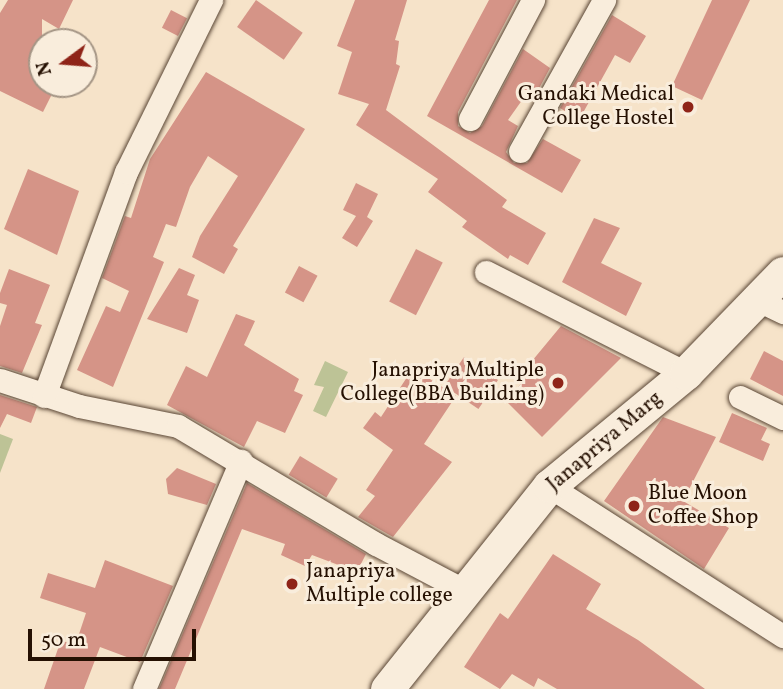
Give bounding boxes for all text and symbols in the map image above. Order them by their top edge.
north arrow [28,28,98,98]
text: N [30,58,59,78]
place label: Gandaki Medical College Hostel [518,82,674,132]
marker: Gandaki Medical College Hostel [680,99,696,115]
place label: Janapriya Multiple College(BBA Building) [340,358,544,408]
marker: Janapriya Multiple College(BBA Building) [550,375,566,391]
street label: Janapriya Marg [542,386,668,498]
place label: Blue Moon Coffee Shop [648,481,758,531]
marker: Blue Moon Coffee Shop [626,498,642,514]
place label: Janapriya Multiple college [306,559,453,609]
marker: Janapriya Multiple college [284,576,300,592]
scale bar [32,616,200,660]
text: 50 m [41,626,86,655]

